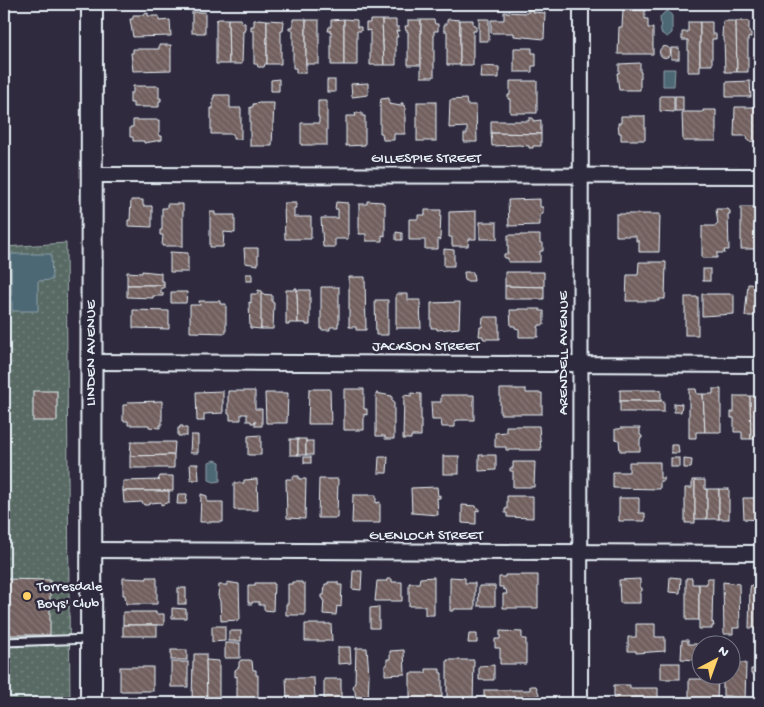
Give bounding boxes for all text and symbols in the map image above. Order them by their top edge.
street label: GILLESPIE STREET [371,150,482,168]
street label: ARENDELL AVENUE [555,290,573,415]
street label: LINDEN AVENUE [82,299,101,406]
street label: JACKSON STREET [372,338,481,356]
street label: GLENLOCH STREET [369,527,484,545]
place label: Torresdale Boys' Club [36,578,103,613]
marker: Torresdale Boys' Club [21,590,33,602]
north arrow [692,634,742,684]
text: N [714,643,732,661]

